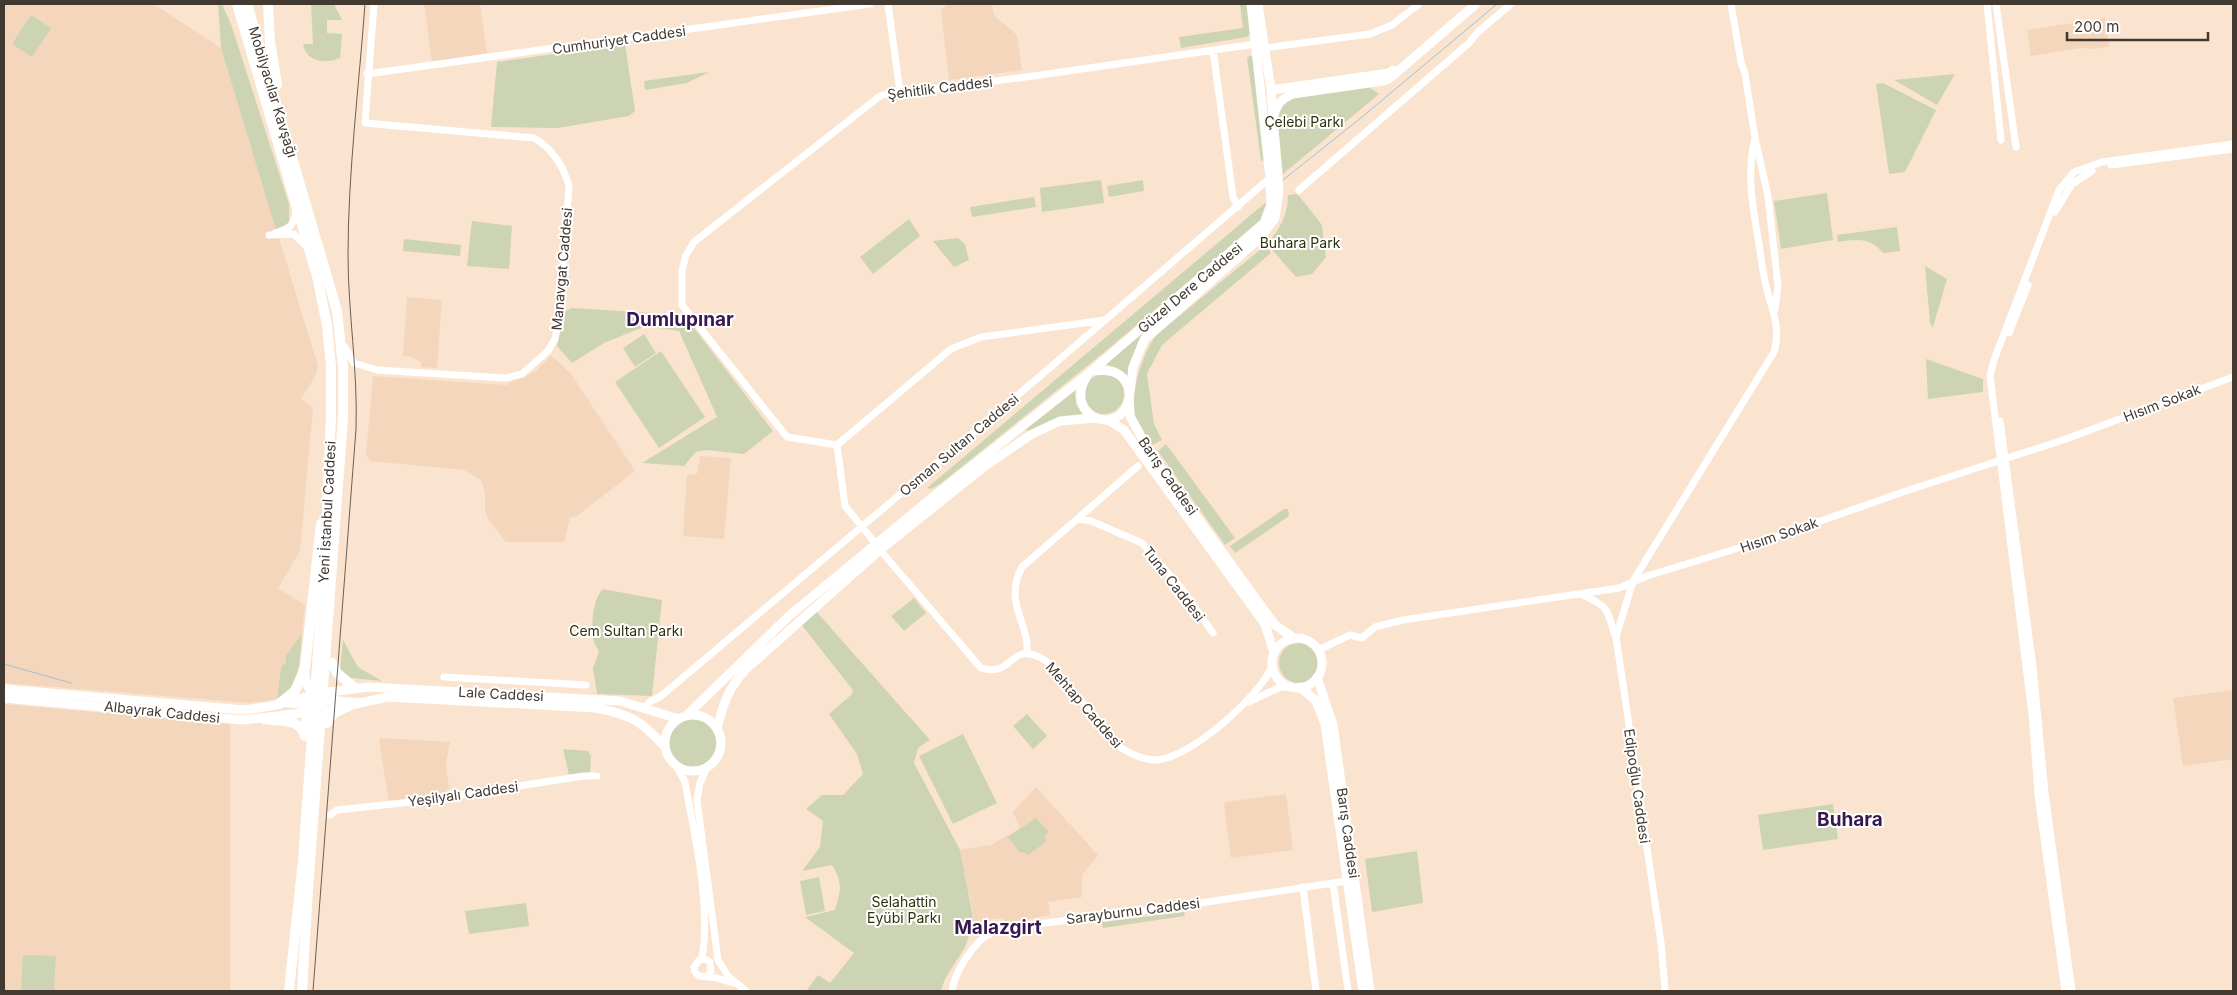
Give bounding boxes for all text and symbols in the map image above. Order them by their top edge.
scale bar [2067,10,2208,42]
text: 200 m [2074,17,2119,36]
street label: Cumhuriyet Caddesi [551,22,687,57]
street label: Mobilyacılar Kavşağı [245,24,302,159]
street label: Şehitlik Caddesi [886,73,994,102]
park label: Çelebi Parkı [1264,113,1344,130]
street label: Manavgat Caddesi [548,207,575,331]
park label: Buhara Park [1260,234,1341,251]
street label: Güzel Dere Caddesi [1134,239,1245,336]
district label: Dumlupınar [626,308,734,331]
street label: Hısım Sokak [2121,380,2203,425]
street label: Osman Sultan Caddesi [896,390,1022,499]
street label: Barış Caddesi [1135,433,1202,518]
street label: Yeni İstanbul Caddesi [314,440,339,584]
street label: Hısım Sokak [1738,513,1820,556]
street label: Tuna Caddesi [1140,543,1209,625]
park label: Cem Sultan Parkı [569,622,683,639]
street label: Mehtap Caddesi [1042,658,1126,751]
street label: Lale Caddesi [458,683,544,704]
street label: Albayrak Caddesi [103,697,221,726]
street label: Edipoğlu Caddesi [1621,727,1654,844]
street label: Yeşilyalı Caddesi [407,777,519,810]
street label: Barış Caddesi [1334,786,1363,879]
district label: Buhara [1817,808,1883,831]
park label: Selahattin Eyübi Parkı [867,893,941,926]
street label: Sarayburnu Caddesi [1065,894,1201,927]
district label: Malazgirt [954,916,1042,939]

